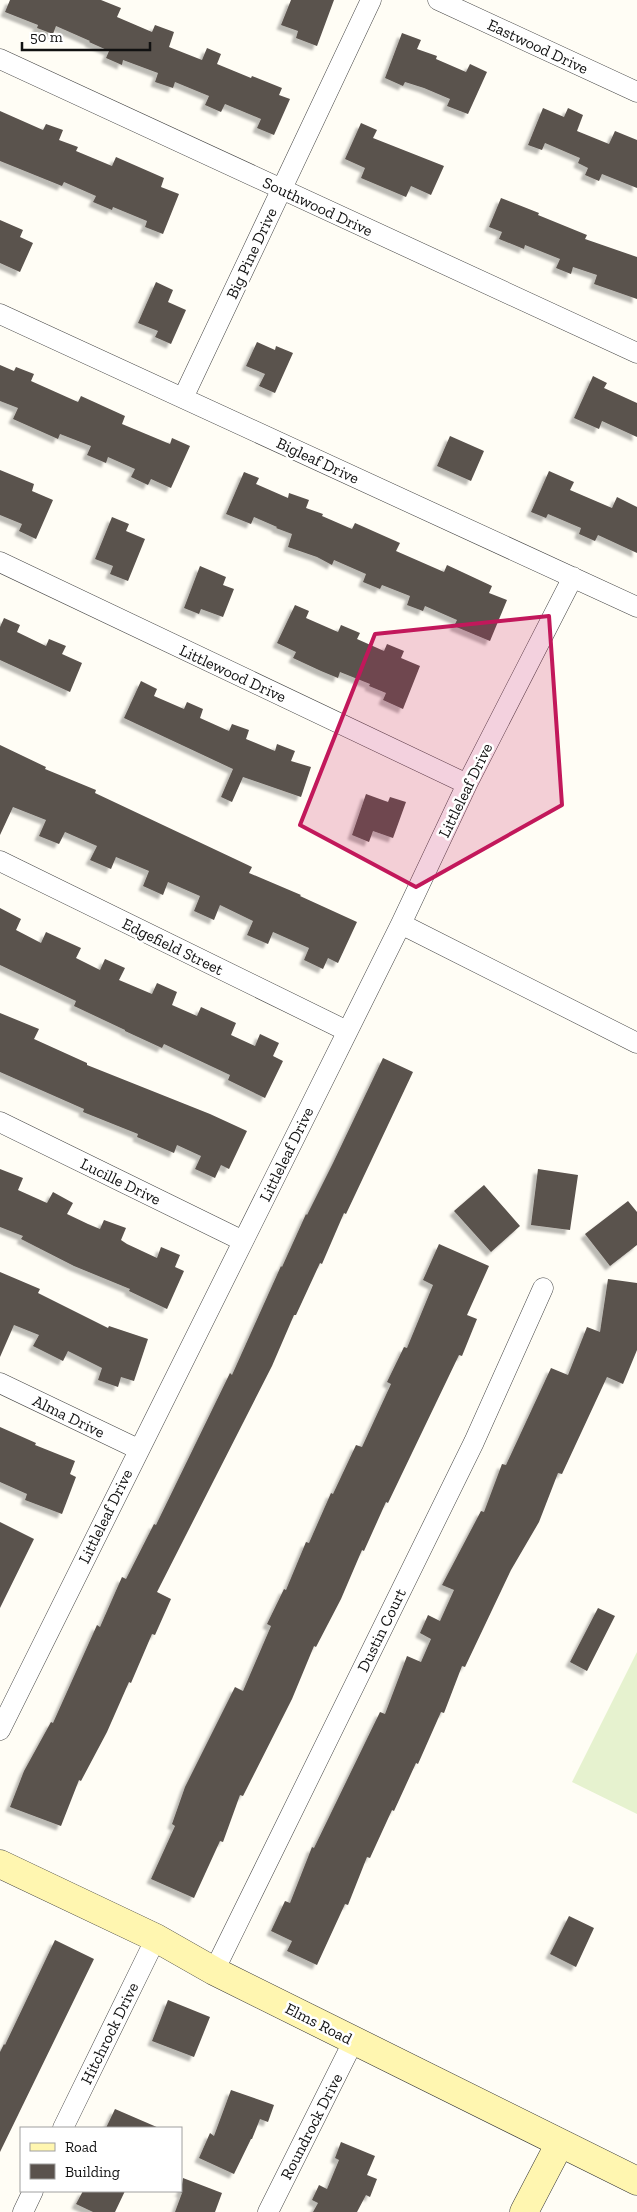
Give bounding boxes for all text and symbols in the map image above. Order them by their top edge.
street label: Eastwood Drive [485,15,591,78]
scale bar [22,20,150,52]
text: 50 m [30,28,63,46]
street label: Southwood Drive [260,173,376,240]
street label: Big Pine Drive [222,205,281,302]
street label: Bigleaf Drive [274,433,362,488]
street label: Littlewood Drive [177,640,289,706]
street label: Littleleaf Drive [434,740,497,841]
street label: Edgefield Street [119,914,226,979]
street label: Littleleaf Drive [255,1104,318,1205]
street label: Lucille Drive [78,1154,164,1209]
street label: Alma Drive [30,1391,108,1442]
street label: Littleleaf Drive [74,1466,137,1567]
street label: Dustin Court [353,1585,410,1675]
street label: Hitchrock Drive [77,1979,142,2087]
street label: Elms Road [282,1999,356,2048]
street label: Roundrock Drive [276,2070,346,2183]
legend [20,2127,182,2192]
text: Road [65,2138,98,2156]
text: Building [65,2163,120,2181]

